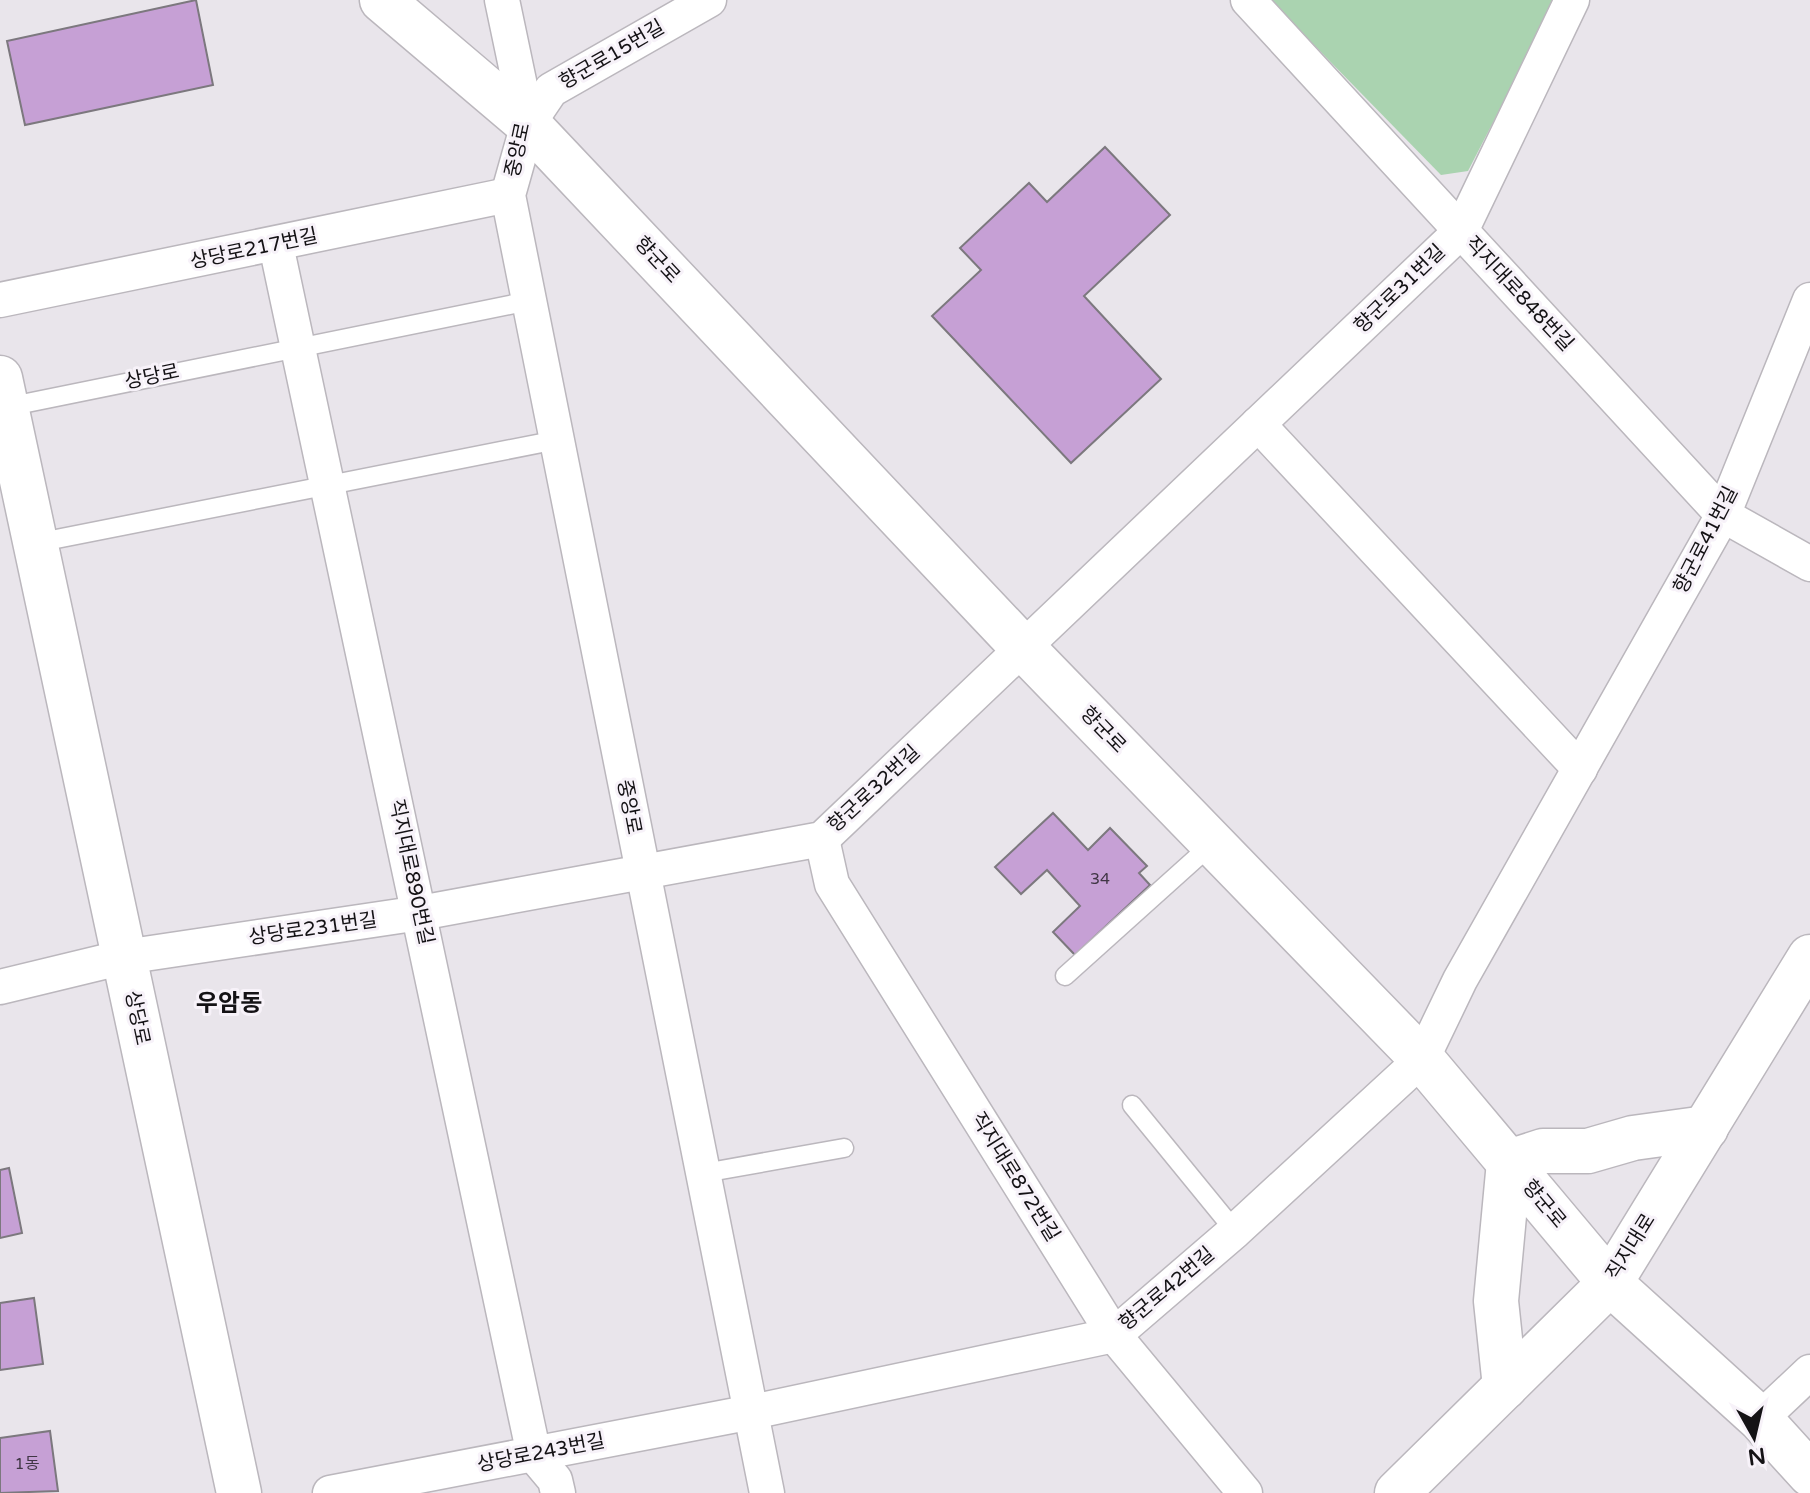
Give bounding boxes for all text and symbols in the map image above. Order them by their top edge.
street label: 향군로15번길 [555,15,669,95]
street label: 중앙로 [501,121,535,179]
street label: 상당로217번길 [188,224,320,274]
street label: 향군로 [629,232,685,288]
street label: 직지대로848번길 [1460,232,1578,356]
street label: 향군로31번길 [1350,240,1450,338]
street label: 상당로 [123,360,181,394]
street label: 향군로41번길 [1669,482,1743,598]
street label: 향군로 [1075,702,1131,758]
street label: 향군로32번길 [823,740,925,838]
street label: 중앙로 [612,778,646,836]
street label: 직지대로890번길 [384,797,438,947]
house number: 34 [1090,869,1110,889]
street label: 상당로231번길 [247,908,379,950]
street label: 상당로 [120,989,154,1047]
district label: 우암동 [196,989,262,1018]
street label: 직지대로872번길 [966,1108,1064,1246]
street label: 향군로 [1517,1175,1571,1233]
street label: 직지대로 [1601,1209,1661,1285]
street label: 향군로42번길 [1114,1242,1220,1336]
north arrow [1714,1397,1794,1477]
street label: 상당로243번길 [475,1429,607,1477]
text: N [1746,1442,1767,1470]
house number: 1동 [15,1454,40,1474]

